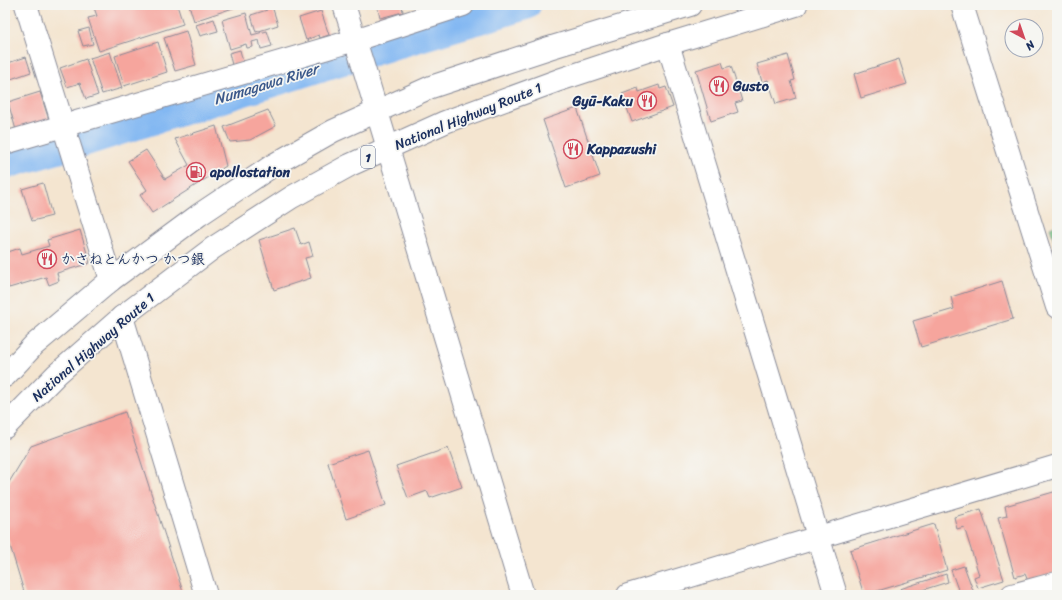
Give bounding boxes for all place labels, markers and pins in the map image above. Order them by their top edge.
place label: Gusto [732,74,770,99]
restaurant icon: Gusto [708,75,730,97]
place label: Gyū-Kaku [572,89,633,114]
restaurant icon: Gyū-Kaku [636,90,658,112]
place label: Kappazushi [586,137,657,162]
restaurant icon: Kappazushi [562,138,584,160]
place label: apollostation [209,160,290,185]
fuel station icon: apollostation [185,161,207,183]
place label: かさねとんかつ かつ銀 [61,247,205,272]
restaurant icon: かさねとんかつ かつ銀 [36,248,58,270]

